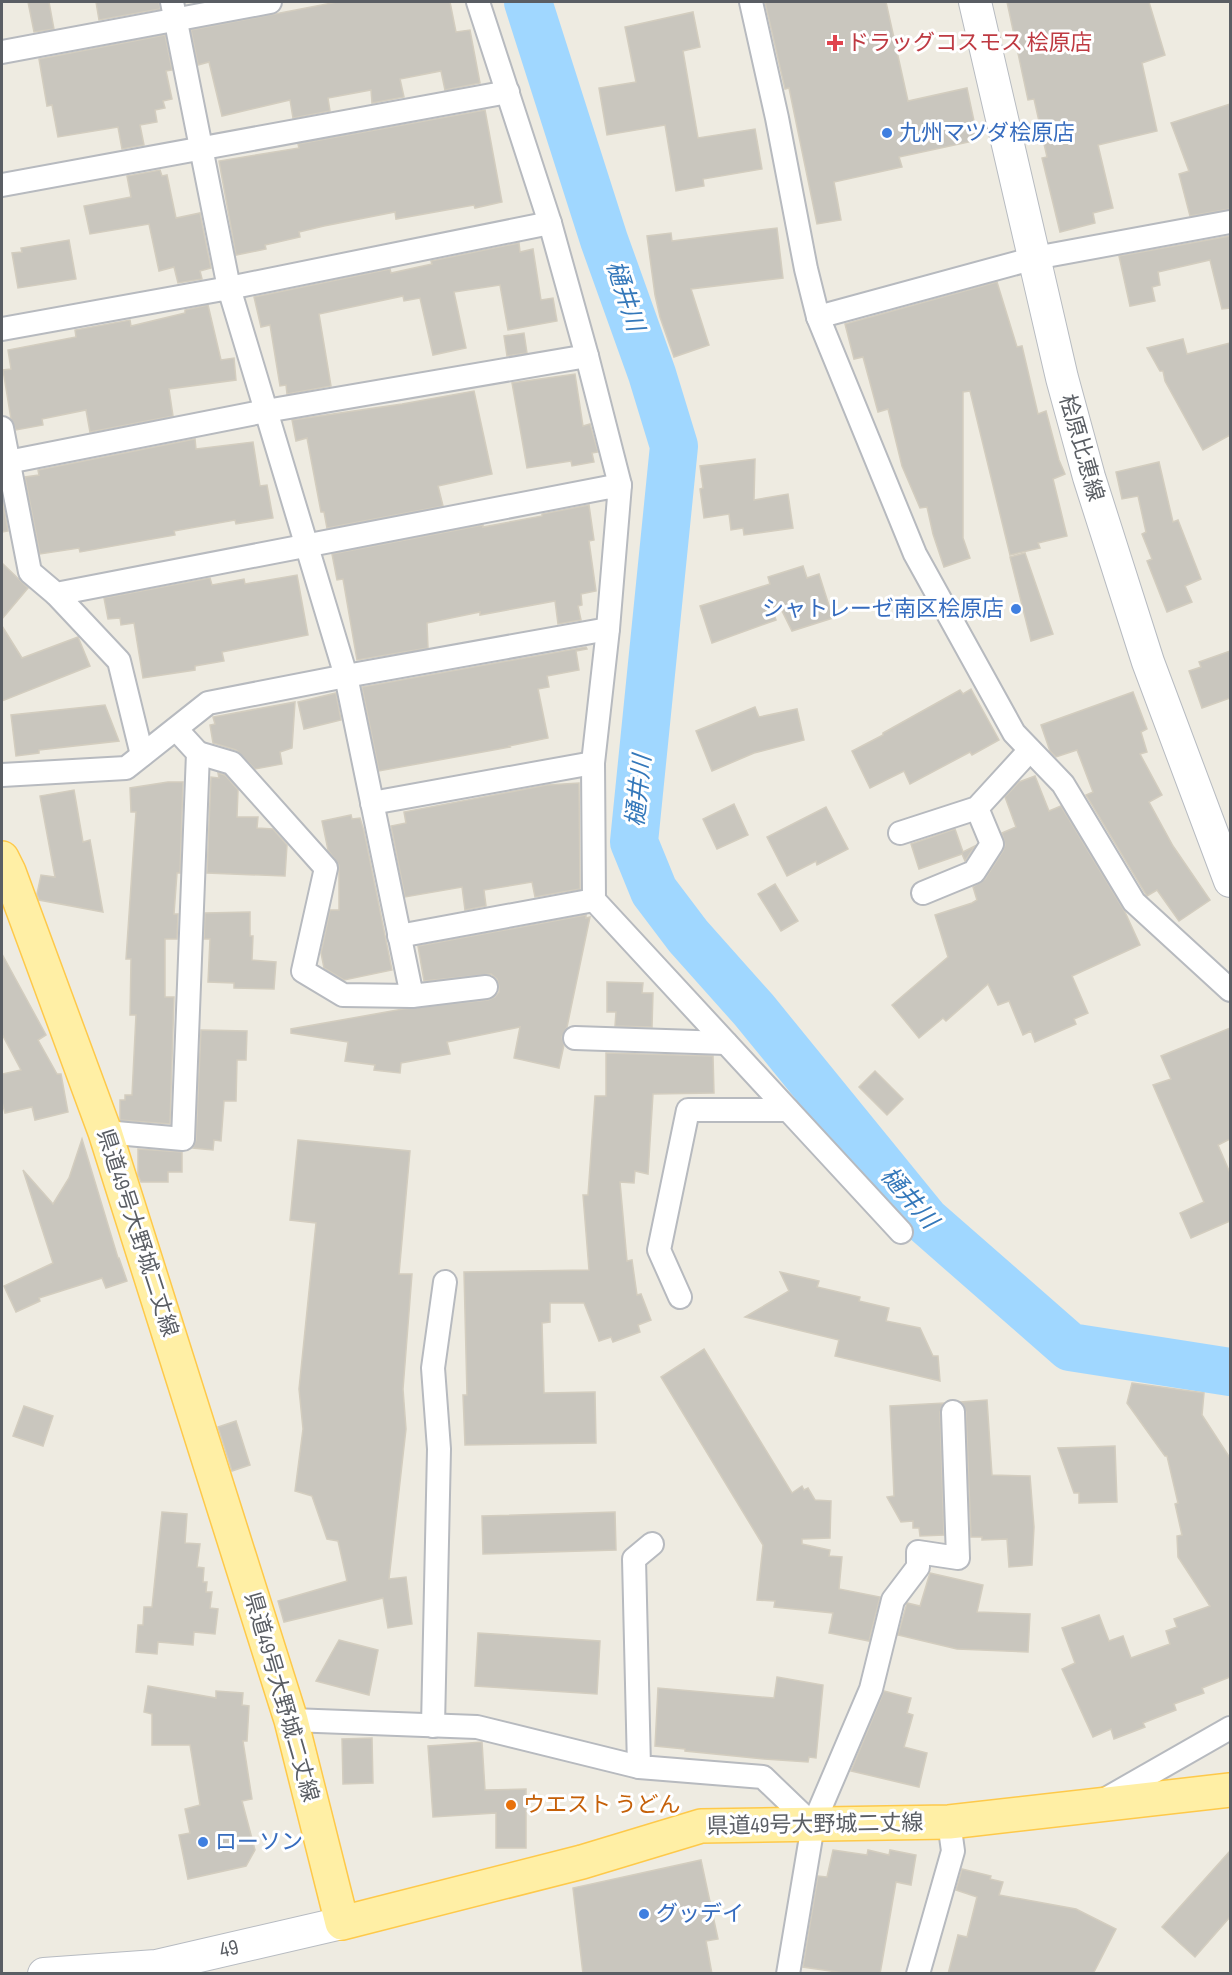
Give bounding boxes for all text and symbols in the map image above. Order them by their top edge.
place label: ドラッグコスモス 桧原店 [847,30,1093,57]
marker: ドラッグコスモス 桧原店 [828,36,842,50]
place label: 九州マツダ桧原店 [899,120,1075,147]
marker: 九州マツダ桧原店 [880,126,894,140]
water label: 樋井川 [600,257,651,338]
street label: 桧原比恵線 [1053,391,1109,505]
place label: シャトレーゼ南区桧原店 [762,596,1004,623]
marker: シャトレーゼ南区桧原店 [1009,602,1023,616]
water label: 樋井川 [621,751,657,828]
street label: 県道49号大野城二丈線 [91,1126,183,1340]
water label: 樋井川 [874,1161,946,1237]
street label: 県道49号大野城二丈線 [238,1589,324,1805]
place label: ウエスト うどん [523,1792,681,1819]
marker: ウエスト うどん [504,1798,518,1812]
street label: 県道49号大野城二丈線 [706,1810,924,1840]
place label: ローソン [215,1829,303,1856]
marker: ローソン [196,1835,210,1849]
place label: グッデイ [656,1901,744,1928]
marker: グッデイ [637,1907,651,1921]
street label: 49 [217,1934,241,1964]

